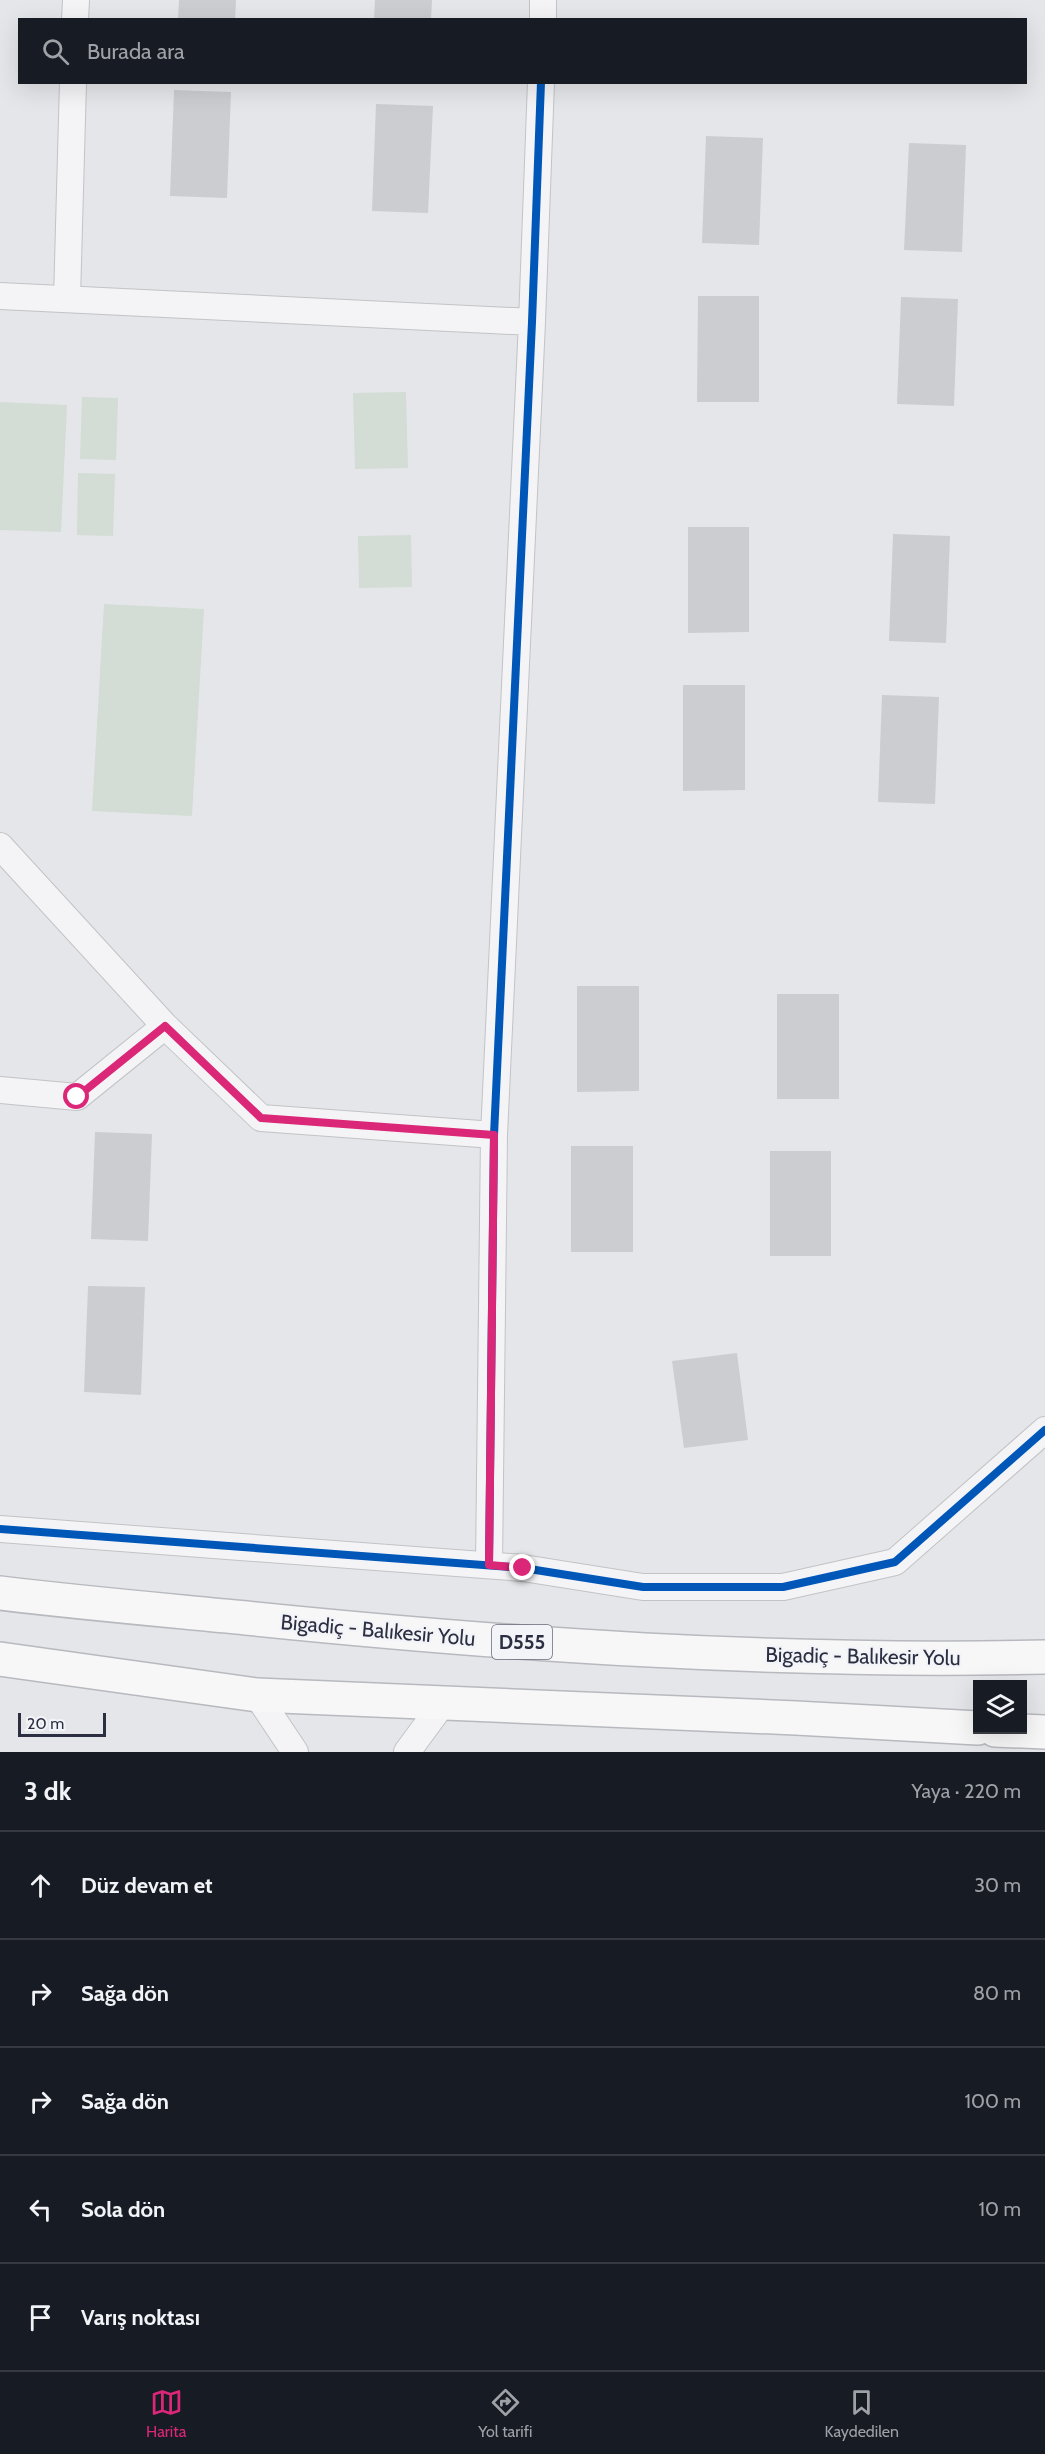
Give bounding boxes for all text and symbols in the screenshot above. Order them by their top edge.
search box [18,18,1027,84]
icon: search [39,35,72,68]
text: Burada ara [87,38,185,65]
route start [63,1083,89,1109]
route end [509,1554,535,1580]
street label: Bigadiç - Balıkesir Yolu [280,1609,476,1651]
road number: D555 [492,1625,552,1659]
street label: Bigadiç - Balıkesir Yolu [765,1642,961,1670]
map controls [973,1680,1027,1734]
button: layers [973,1680,1027,1734]
scale bar [18,1710,106,1738]
text: 20 m [27,1714,64,1733]
text: 3 dk [24,1775,71,1807]
text: Yaya · 220 m [912,1779,1021,1803]
icon: ahead [24,1869,57,1902]
text: Düz devam et [81,1872,213,1899]
text: 30 m [974,1873,1021,1897]
icon: right [24,1977,57,2010]
text: Sağa dön [81,1980,169,2007]
text: 80 m [973,1981,1021,2005]
icon: right [24,2085,57,2118]
text: Sağa dön [81,2088,169,2115]
text: 100 m [965,2089,1021,2113]
icon: left [24,2193,57,2226]
text: Sola dön [81,2196,165,2223]
text: 10 m [978,2197,1021,2221]
icon: arrive [24,2301,57,2334]
text: Varış noktası [81,2304,200,2331]
tab: Harita [146,2386,186,2441]
tab: Yol tarifi [478,2386,532,2441]
tab: Kaydedilen [824,2386,899,2441]

